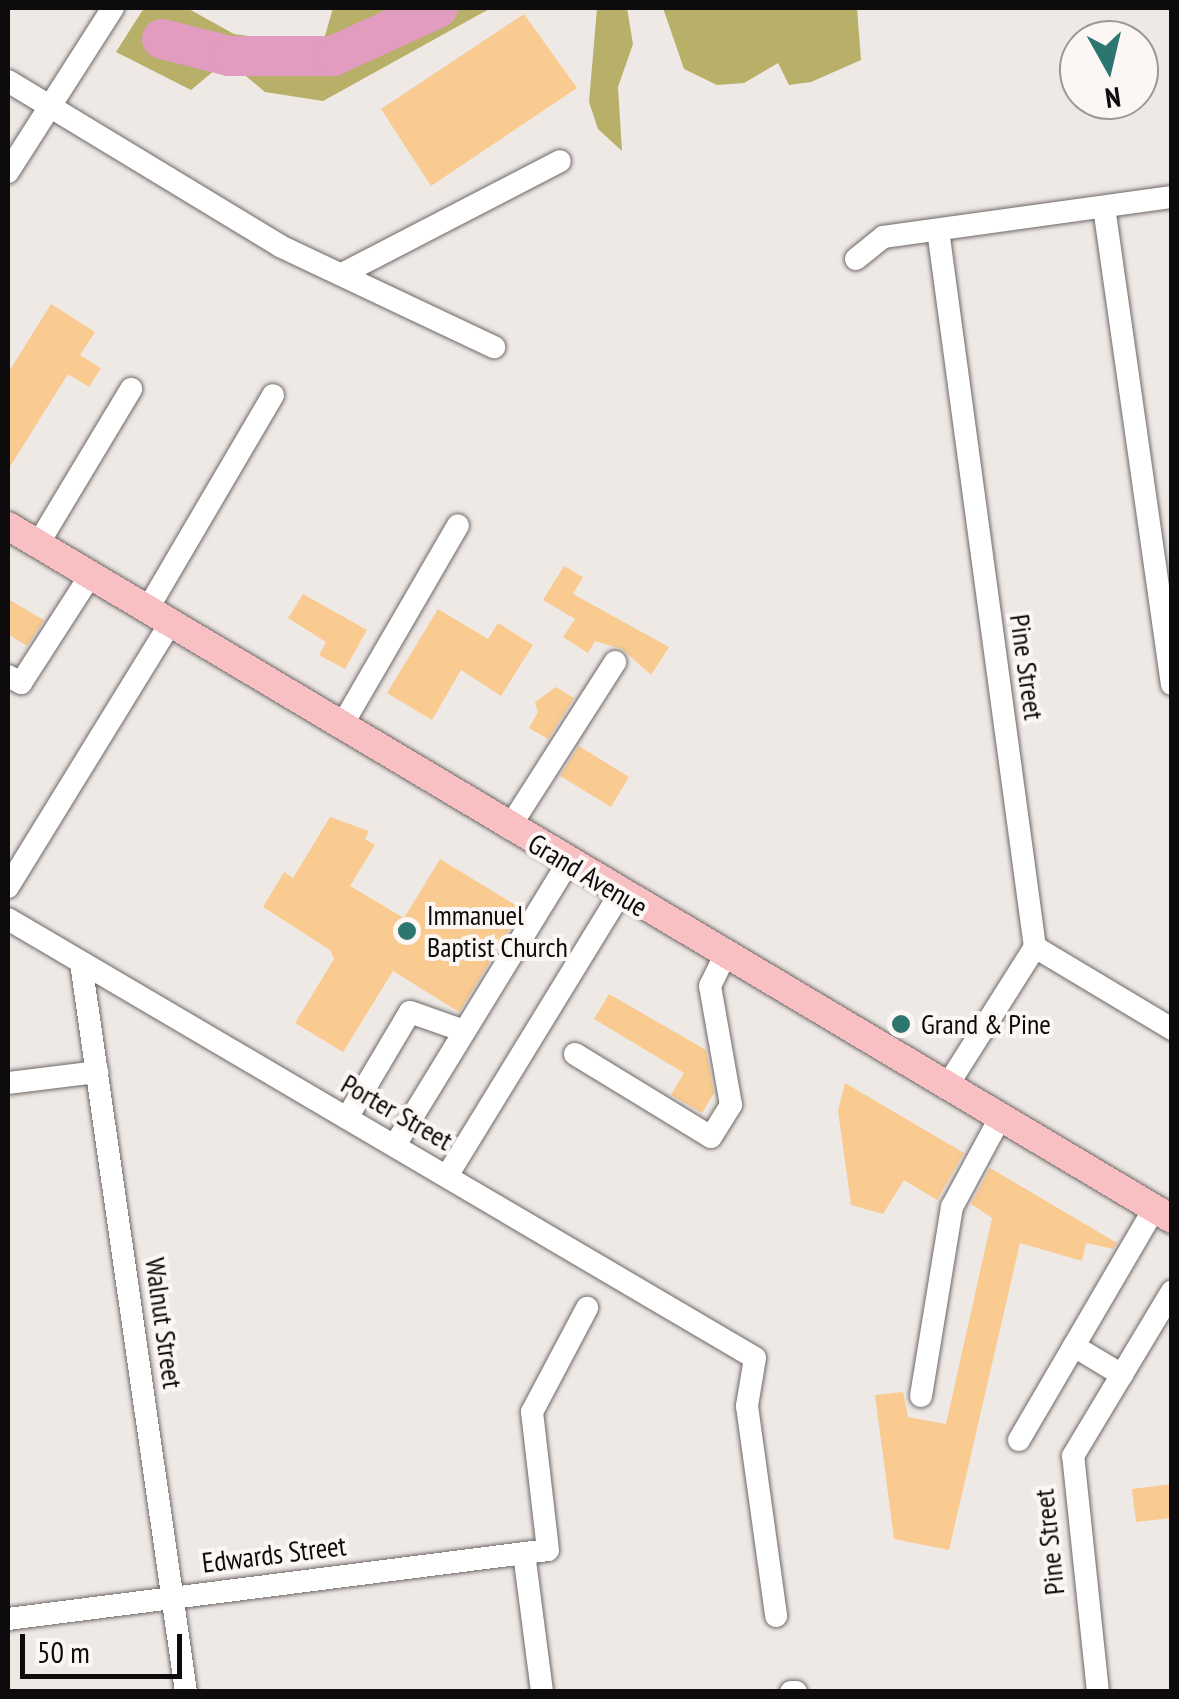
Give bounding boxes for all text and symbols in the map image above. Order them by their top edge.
north arrow [1059,20,1159,120]
text: N [1103,79,1123,118]
street label: Pine Street [1003,612,1051,722]
street label: Grand Avenue [522,826,654,924]
place label: Immanuel Baptist Church [427,898,568,964]
marker: Immanuel Baptist Church [396,920,418,942]
place label: Grand & Pine [921,1007,1051,1041]
marker: Grand & Pine [890,1013,912,1035]
street label: Porter Street [335,1067,459,1157]
street label: Walnut Street [138,1255,190,1391]
street label: Pine Street [1027,1487,1071,1597]
street label: Edwards Street [200,1528,348,1580]
scale bar [25,1614,188,1676]
text: 50 m [37,1632,90,1671]

